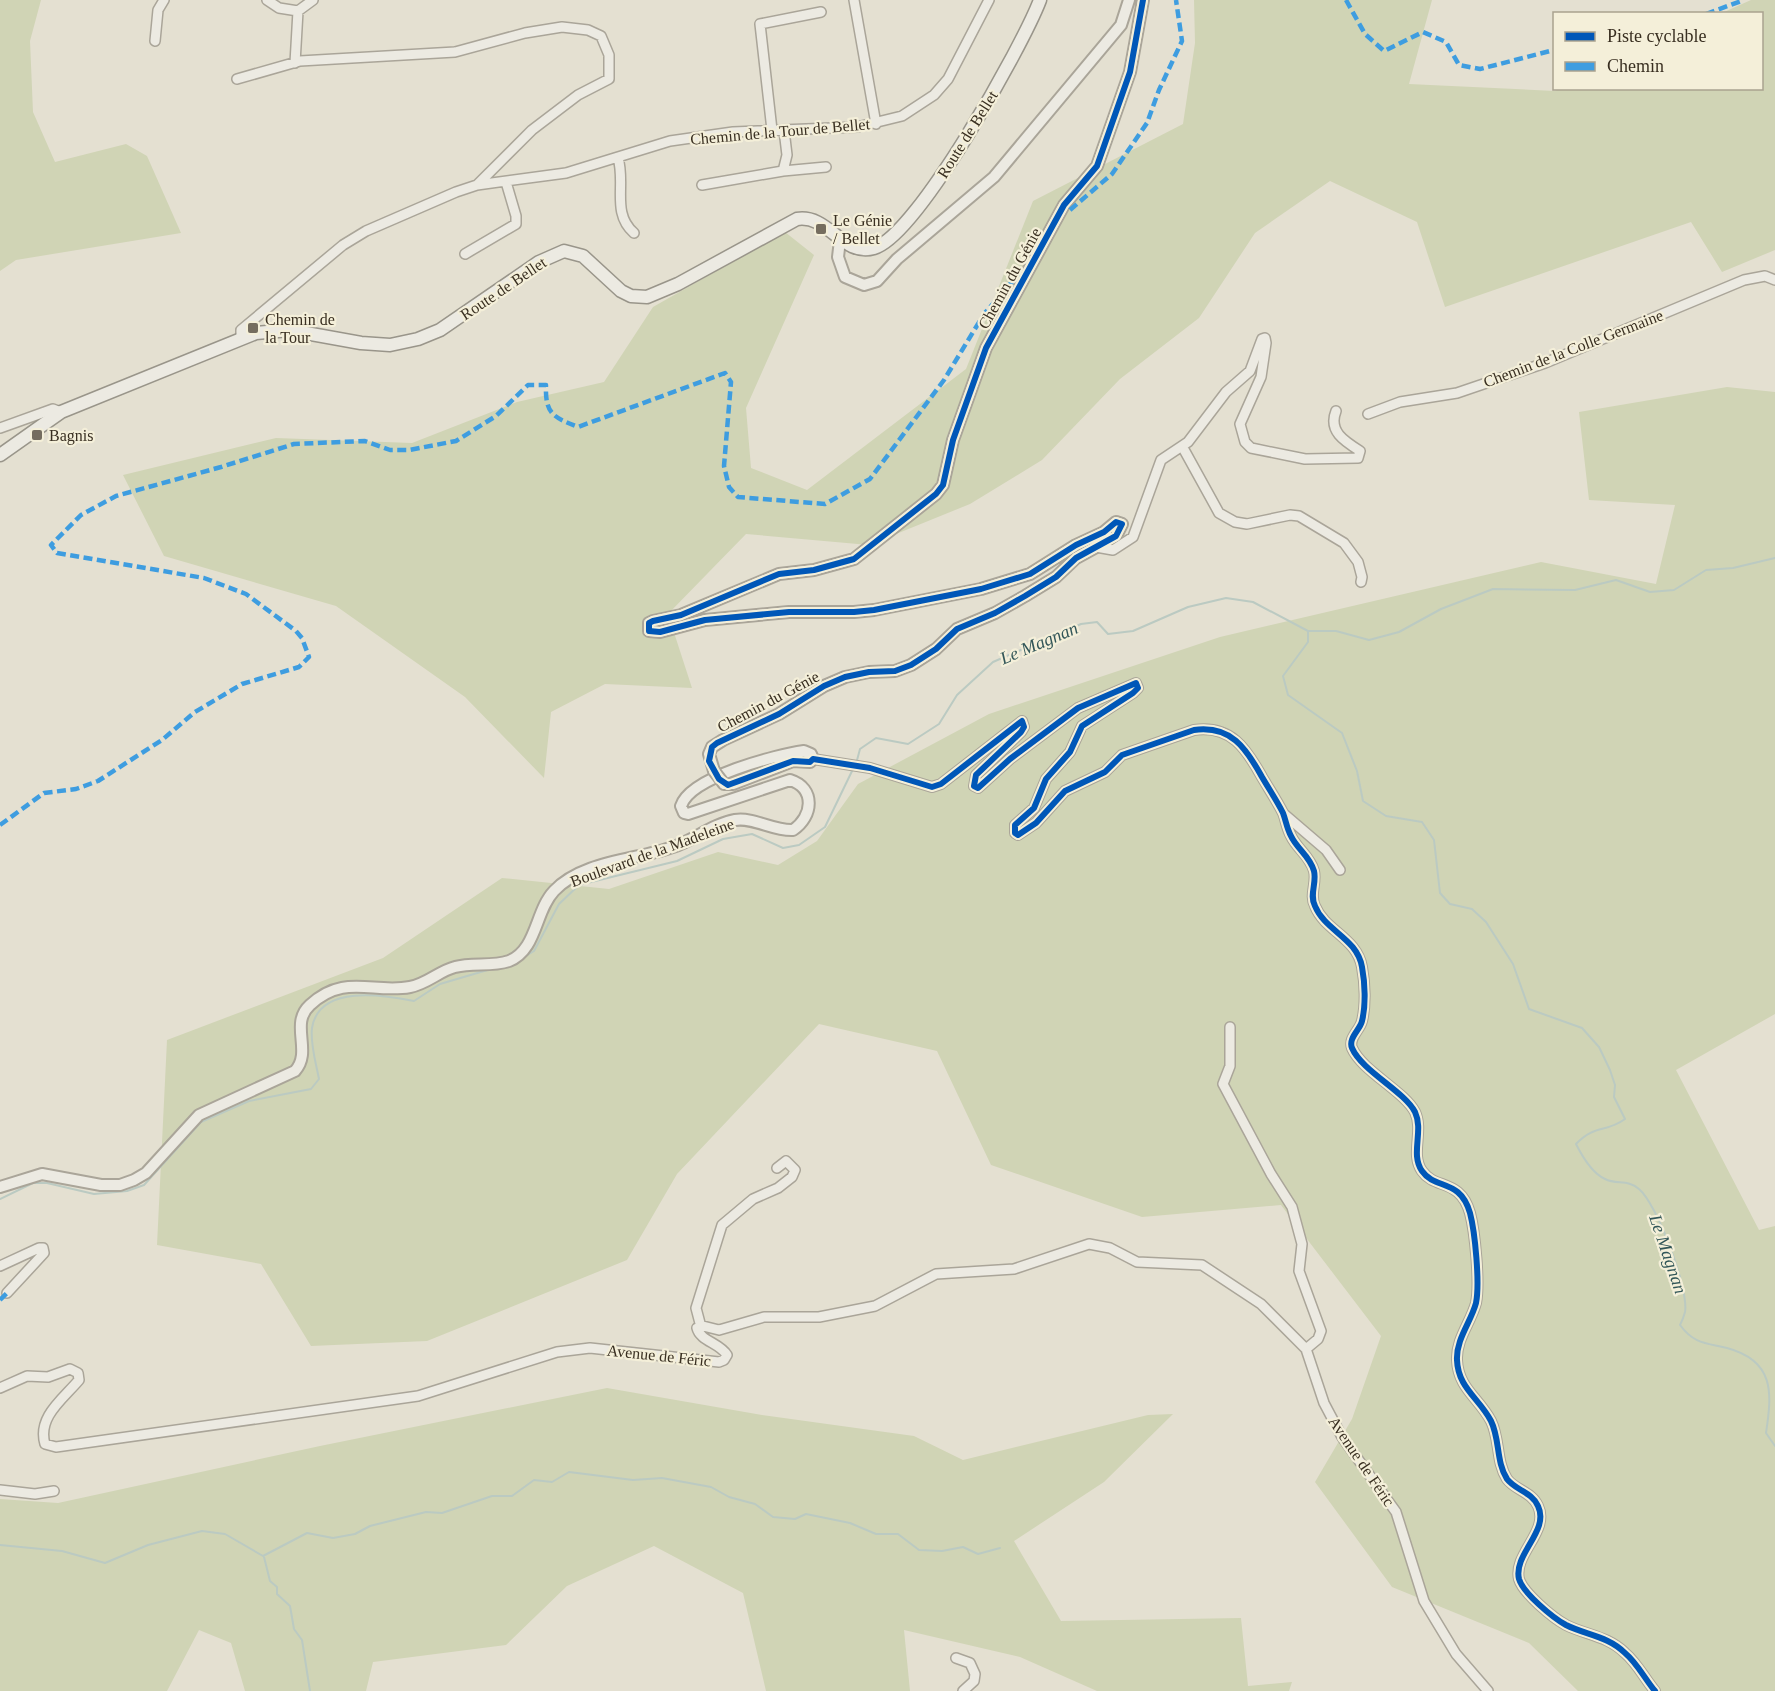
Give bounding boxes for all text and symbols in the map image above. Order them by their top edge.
legend [1553,12,1763,90]
text: Piste cyclable [1607,26,1706,46]
text: Chemin [1607,56,1664,76]
street label: Route de Bellet [934,87,1001,181]
street label: Chemin de la Tour de Bellet [689,115,871,148]
place label: Le Génie / Bellet [833,212,892,247]
marker: Le Génie / Bellet [814,222,828,236]
street label: Chemin du Génie [975,225,1044,332]
street label: Route de Bellet [457,253,550,323]
street label: Chemin de la Colle Germaine [1481,306,1665,391]
place label: Chemin de la Tour [265,311,335,346]
marker: Chemin de la Tour [246,321,260,335]
place label: Bagnis [49,427,93,445]
marker: Bagnis [30,428,44,442]
water label: Le Magnan [996,618,1081,669]
street label: Chemin du Génie [714,667,822,735]
street label: Boulevard de la Madeleine [568,815,736,890]
water label: Le Magnan [1645,1211,1691,1296]
street label: Avenue de Féric [606,1342,712,1369]
street label: Avenue de Féric [1325,1413,1398,1509]

